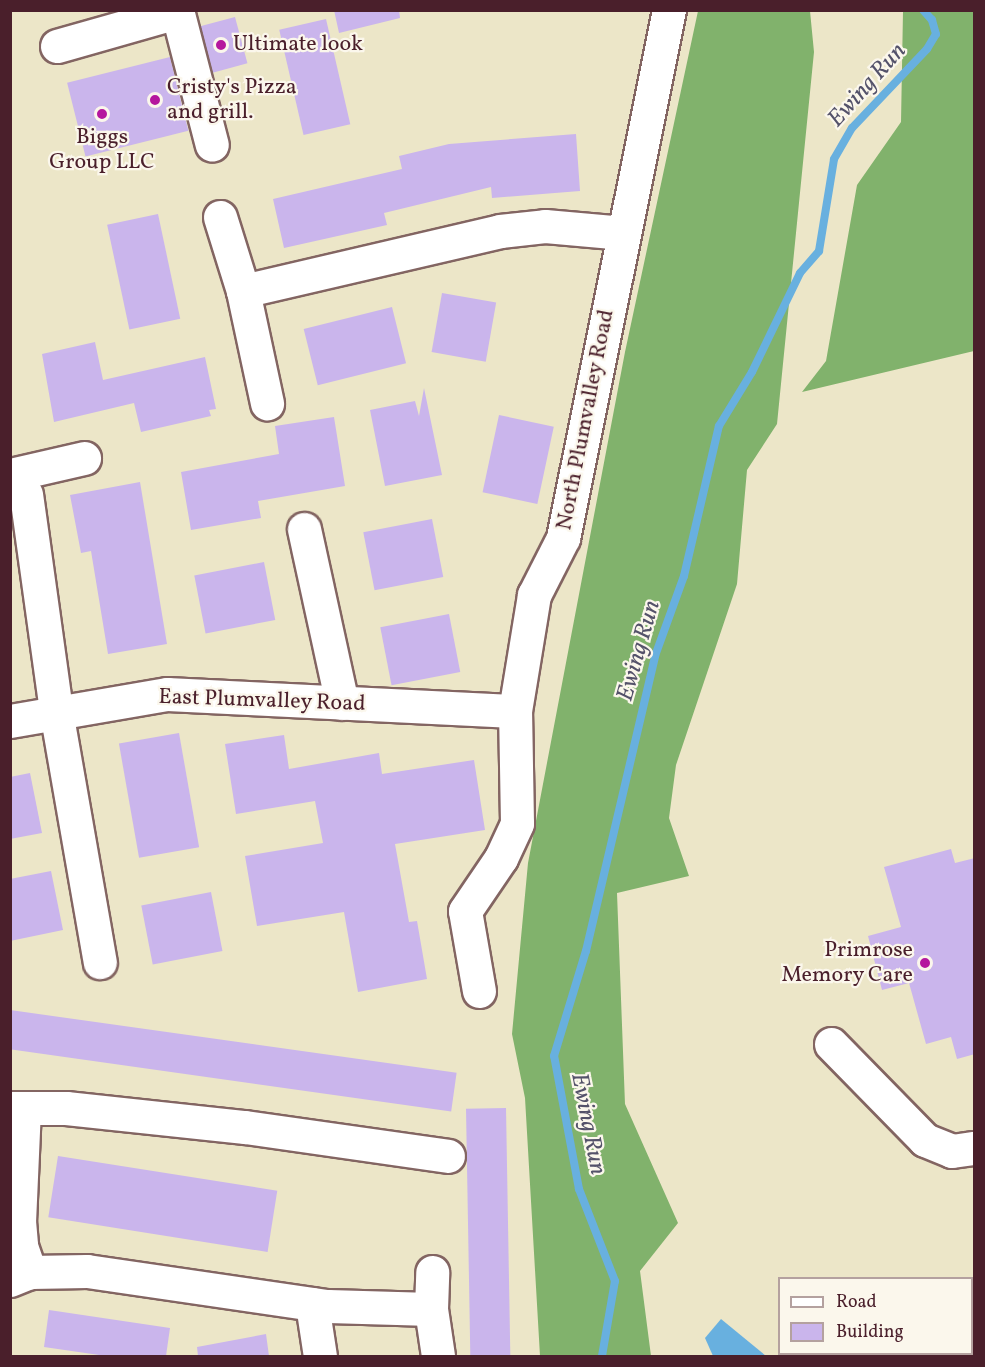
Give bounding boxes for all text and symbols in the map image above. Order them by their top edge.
place label: Ultimate look [233,32,363,58]
marker: Ultimate look [214,38,228,52]
water label: Ewing Run [823,38,913,134]
place label: Cristy's Pizza and grill. [167,74,297,125]
marker: Cristy's Pizza and grill. [148,93,162,107]
marker: Biggs Group LLC [95,107,109,121]
place label: Biggs Group LLC [49,124,155,176]
street label: North Plumvalley Road [552,307,620,533]
water label: Ewing Run [612,597,668,705]
street label: East Plumvalley Road [158,684,366,718]
place label: Primrose Memory Care [781,937,913,988]
marker: Primrose Memory Care [918,956,932,970]
water label: Ewing Run [563,1070,611,1178]
legend [778,1277,973,1355]
text: Road [836,1290,877,1315]
text: Building [836,1320,904,1345]

